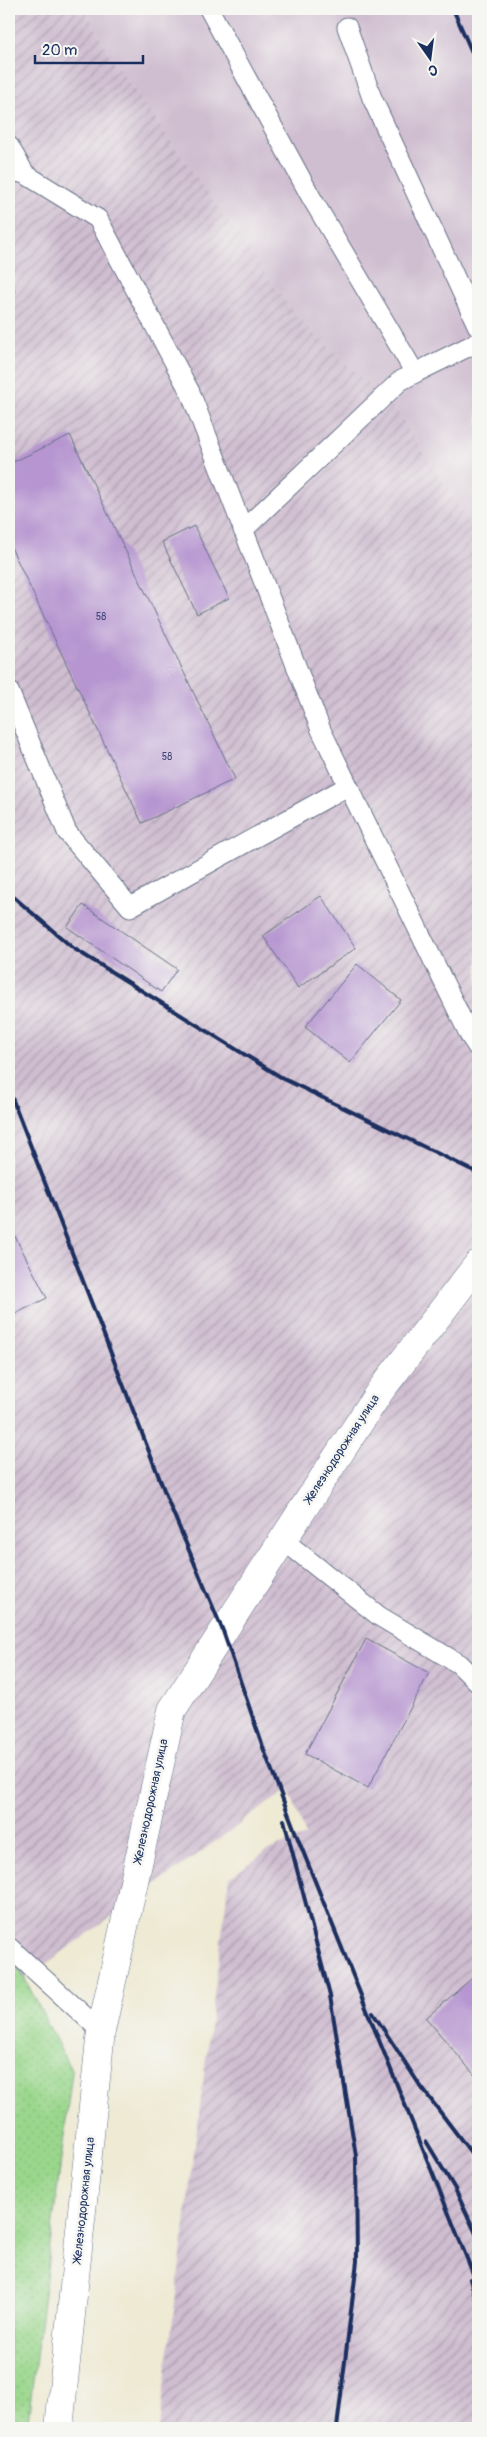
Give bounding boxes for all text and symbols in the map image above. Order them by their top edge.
scale bar [35,32,142,64]
north arrow [404,32,454,82]
text: 20 m [42,41,77,60]
text: С [426,61,439,80]
house number: 58 [96,611,106,623]
house number: 58 [162,751,172,763]
street label: Железнодорожная улица [300,1391,383,1508]
street label: Железнодорожная улица [130,1737,172,1866]
street label: Железнодорожная улица [70,2136,98,2266]

